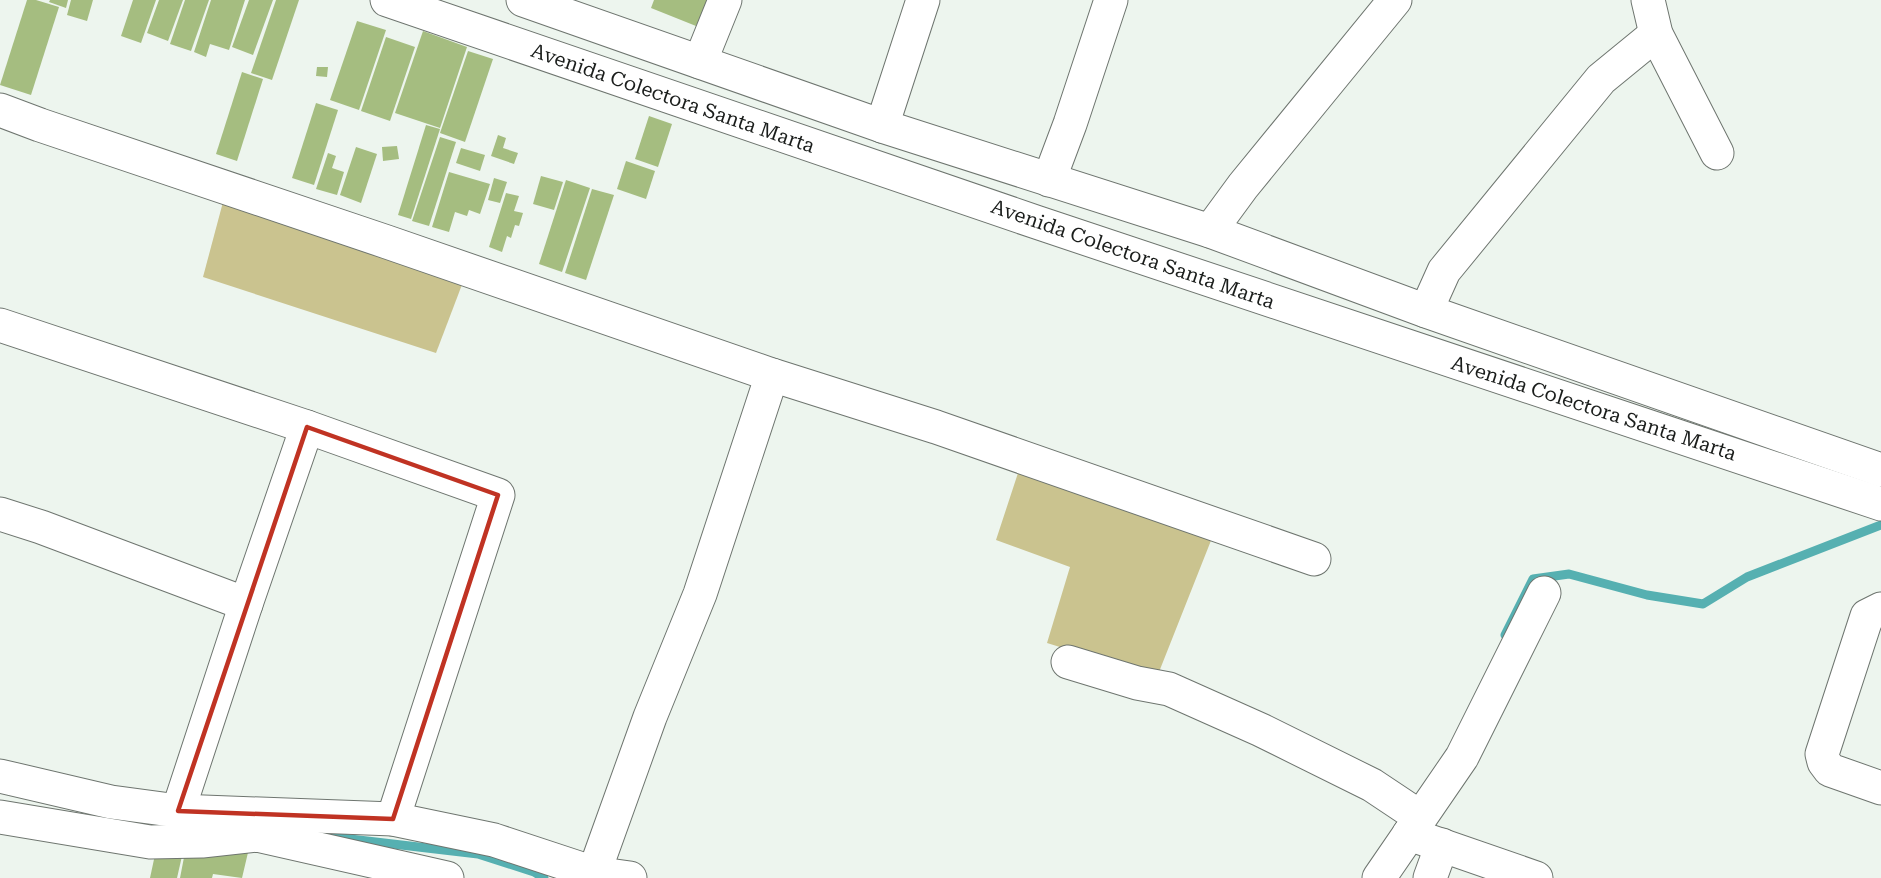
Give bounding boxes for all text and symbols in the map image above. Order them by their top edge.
street label: Avenida Colectora Santa Marta [528,38,818,158]
street label: Avenida Colectora Santa Marta [988,194,1278,314]
street label: Avenida Colectora Santa Marta [1449,351,1740,466]

